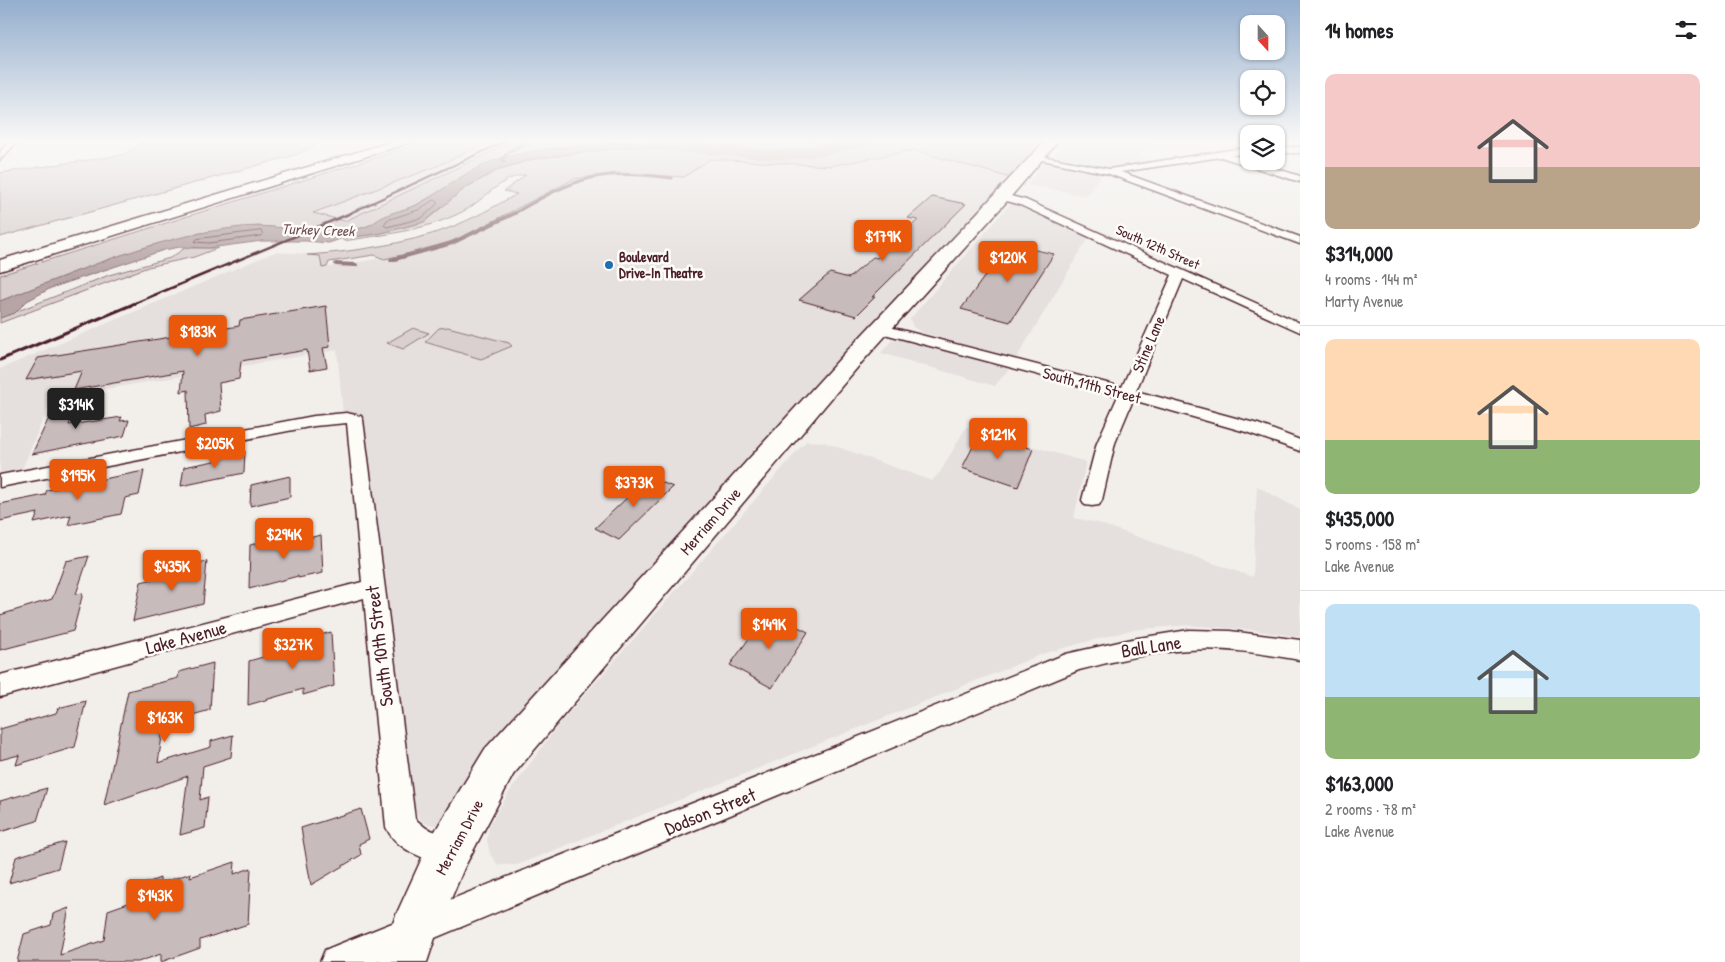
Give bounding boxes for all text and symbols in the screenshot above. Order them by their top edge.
north arrow [1240,15,1285,60]
map controls [1240,15,1285,170]
text: 14 homes [1325,16,1393,45]
icon: filters [1672,16,1700,44]
button: locate [1240,70,1285,115]
icon: home [1468,106,1558,196]
button: layers [1240,125,1285,170]
water label: Turkey Creek [281,218,357,241]
pin: $179K [848,220,918,262]
street label: South 12th Street [1113,220,1203,274]
text: $179K [865,225,901,247]
text: $314,000 [1325,239,1393,268]
pin: $120K [973,240,1043,283]
text: $120K [990,246,1026,268]
place label: Boulevard Drive-In Theatre [619,247,704,282]
marker: Boulevard Drive-In Theatre [603,259,615,271]
text: 4 rooms · 144 m² [1325,268,1417,290]
text: Marty Avenue [1325,290,1403,312]
street label: Stine Lane [1126,312,1170,376]
pin: $183K [163,314,233,357]
text: $183K [180,320,216,342]
street label: South 11th Street [1040,361,1144,409]
icon: home [1468,372,1558,462]
pin: $314K [41,388,111,430]
text: $314K [58,393,94,415]
pin: $121K [963,418,1033,460]
text: $121K [980,423,1016,445]
pin: $205K [180,426,250,469]
text: $205K [196,432,234,454]
pin: $195K [43,458,113,501]
text: $195K [61,464,95,486]
pin: $373K [599,466,669,508]
text: $373K [615,471,653,493]
street label: Merriam Drive [675,482,746,559]
text: $435,000 [1325,504,1394,533]
pin: $294K [249,518,319,560]
text: $294K [266,523,302,545]
text: 5 rooms · 158 m² [1325,533,1420,555]
pin: $435K [137,550,207,592]
text: $435K [154,555,190,577]
text: Lake Avenue [1325,555,1395,577]
street label: South 10th Street [359,584,399,708]
pin: $149K [734,608,804,650]
text: $149K [752,613,786,635]
street label: Lake Avenue [143,614,230,660]
pin: $327K [258,628,328,670]
street label: Ball Lane [1119,628,1183,664]
text: $327K [273,633,313,655]
icon: home [1468,637,1558,727]
pin: $163K [130,700,200,743]
text: $163K [147,706,183,728]
text: $163,000 [1325,769,1394,798]
street label: Dodson Street [661,781,760,841]
street label: Merriam Drive [430,795,488,879]
text: 2 rooms · 78 m² [1325,798,1416,820]
text: Lake Avenue [1325,820,1395,842]
pin: $143K [120,878,190,921]
text: $143K [137,884,173,906]

